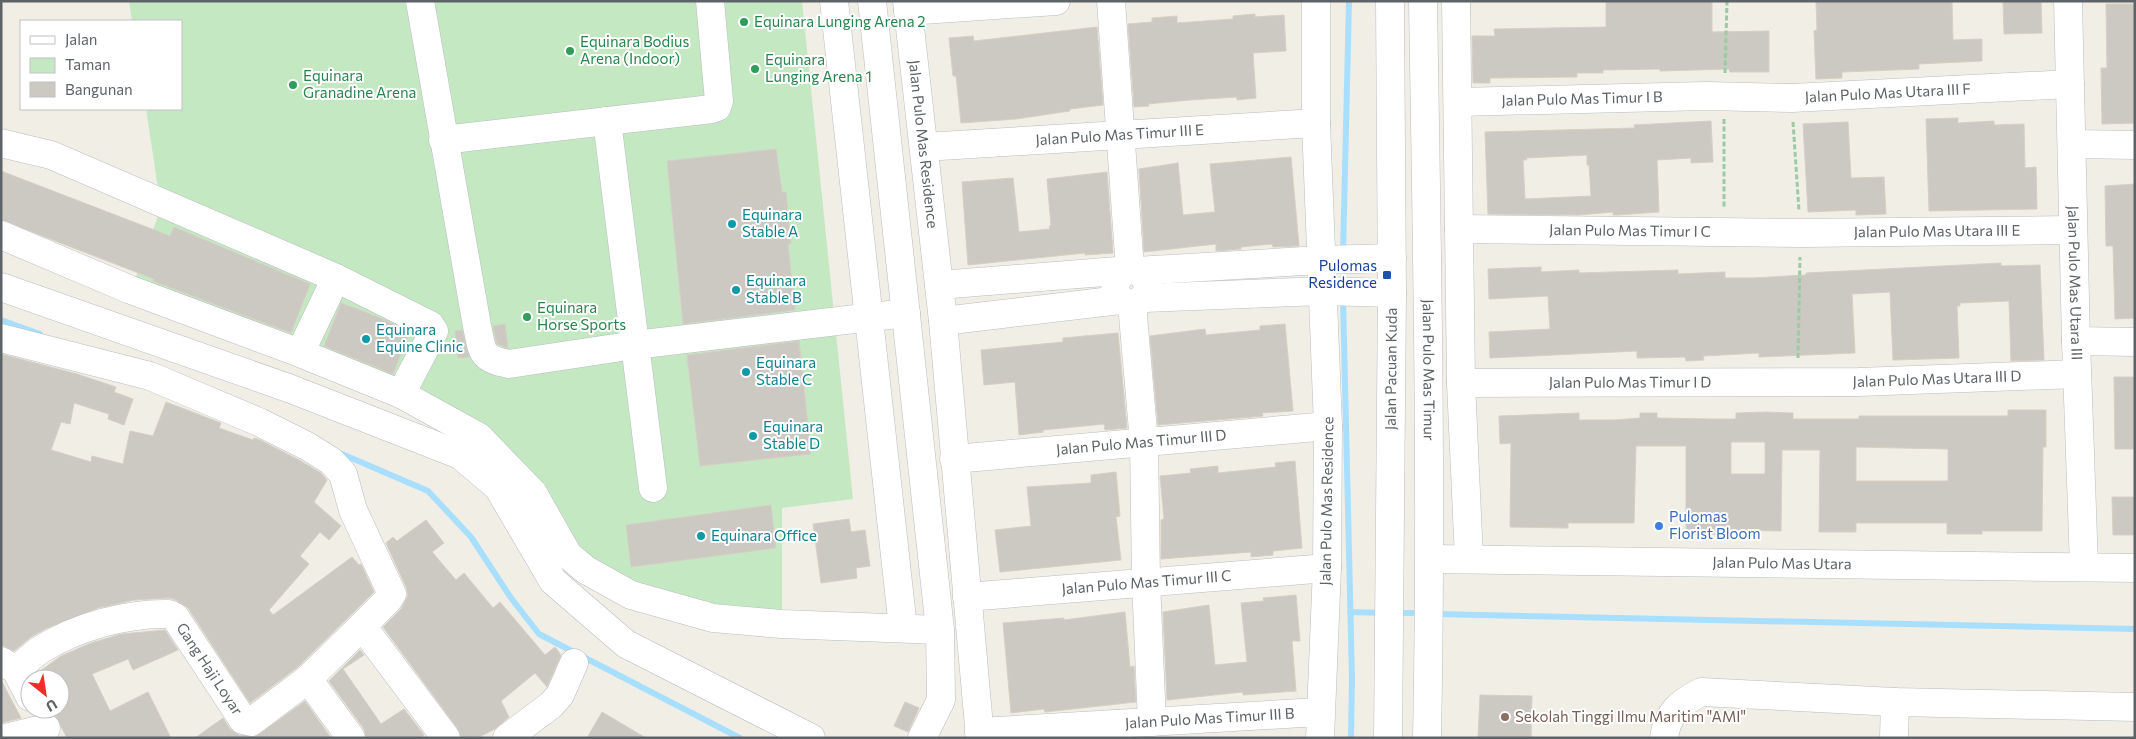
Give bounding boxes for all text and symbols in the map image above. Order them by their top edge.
place label: Equinara Lunging Arena 2 [754,12,926,30]
marker: Equinara Lunging Arena 2 [738,16,750,28]
legend [20,20,182,110]
text: Jalan [65,30,97,48]
place label: Equinara Bodius Arena (Indoor) [580,32,689,67]
marker: Equinara Bodius Arena (Indoor) [564,45,576,57]
place label: Equinara Lunging Arena 1 [765,50,872,85]
text: Taman [65,55,111,73]
street label: Jalan Pulo Mas Residence [906,59,943,229]
marker: Equinara Lunging Arena 1 [749,63,761,75]
place label: Equinara Granadine Arena [303,66,416,101]
marker: Equinara Granadine Arena [287,79,299,91]
street label: Jalan Pulo Mas Utara III F [1804,79,1971,105]
text: Bangunan [65,80,133,98]
street label: Jalan Pulo Mas Timur I B [1501,87,1663,109]
street label: Jalan Pulo Mas Timur III E [1035,120,1204,148]
place label: Equinara Stable A [742,205,802,240]
street label: Jalan Pulo Mas Utara III [2065,205,2087,361]
marker: Equinara Stable A [726,218,738,230]
street label: Jalan Pulo Mas Timur I C [1549,220,1711,240]
street label: Jalan Pulo Mas Utara III E [1854,221,2020,240]
place label: Pulomas Residence [1308,256,1377,291]
marker: Pulomas Residence [1381,269,1393,281]
place label: Equinara Stable B [746,271,806,306]
marker: Equinara Stable B [730,284,742,296]
place label: Equinara Horse Sports [537,298,626,333]
street label: Jalan Pulo Mas Timur [1420,299,1439,441]
street label: Jalan Pacuan Kuda [1381,308,1400,430]
marker: Equinara Horse Sports [521,311,533,323]
place label: Equinara Equine Clinic [376,320,463,355]
marker: Equinara Equine Clinic [360,333,372,345]
place label: Equinara Stable C [756,353,816,388]
marker: Equinara Stable C [740,366,752,378]
street label: Jalan Pulo Mas Utara III D [1853,366,2022,390]
street label: Jalan Pulo Mas Timur I D [1549,372,1711,391]
street label: Jalan Pulo Mas Residence [1316,416,1336,586]
place label: Equinara Stable D [763,417,823,452]
street label: Jalan Pulo Mas Timur III D [1055,425,1227,458]
marker: Equinara Stable D [747,430,759,442]
place label: Pulomas Florist Bloom [1669,507,1761,542]
marker: Pulomas Florist Bloom [1653,520,1665,532]
place label: Equinara Office [711,526,817,544]
marker: Equinara Office [695,530,707,542]
street label: Jalan Pulo Mas Utara [1712,553,1852,572]
street label: Jalan Pulo Mas Timur III C [1061,566,1232,597]
street label: Gang Haji Loyar [173,619,247,718]
north arrow [20,669,70,719]
text: U [43,696,60,716]
street label: Jalan Pulo Mas Timur III B [1124,703,1295,731]
place label: Sekolah Tinggi Ilmu Maritim "AMI" [1515,707,1746,725]
marker: Sekolah Tinggi Ilmu Maritim "AMI" [1499,711,1511,723]

